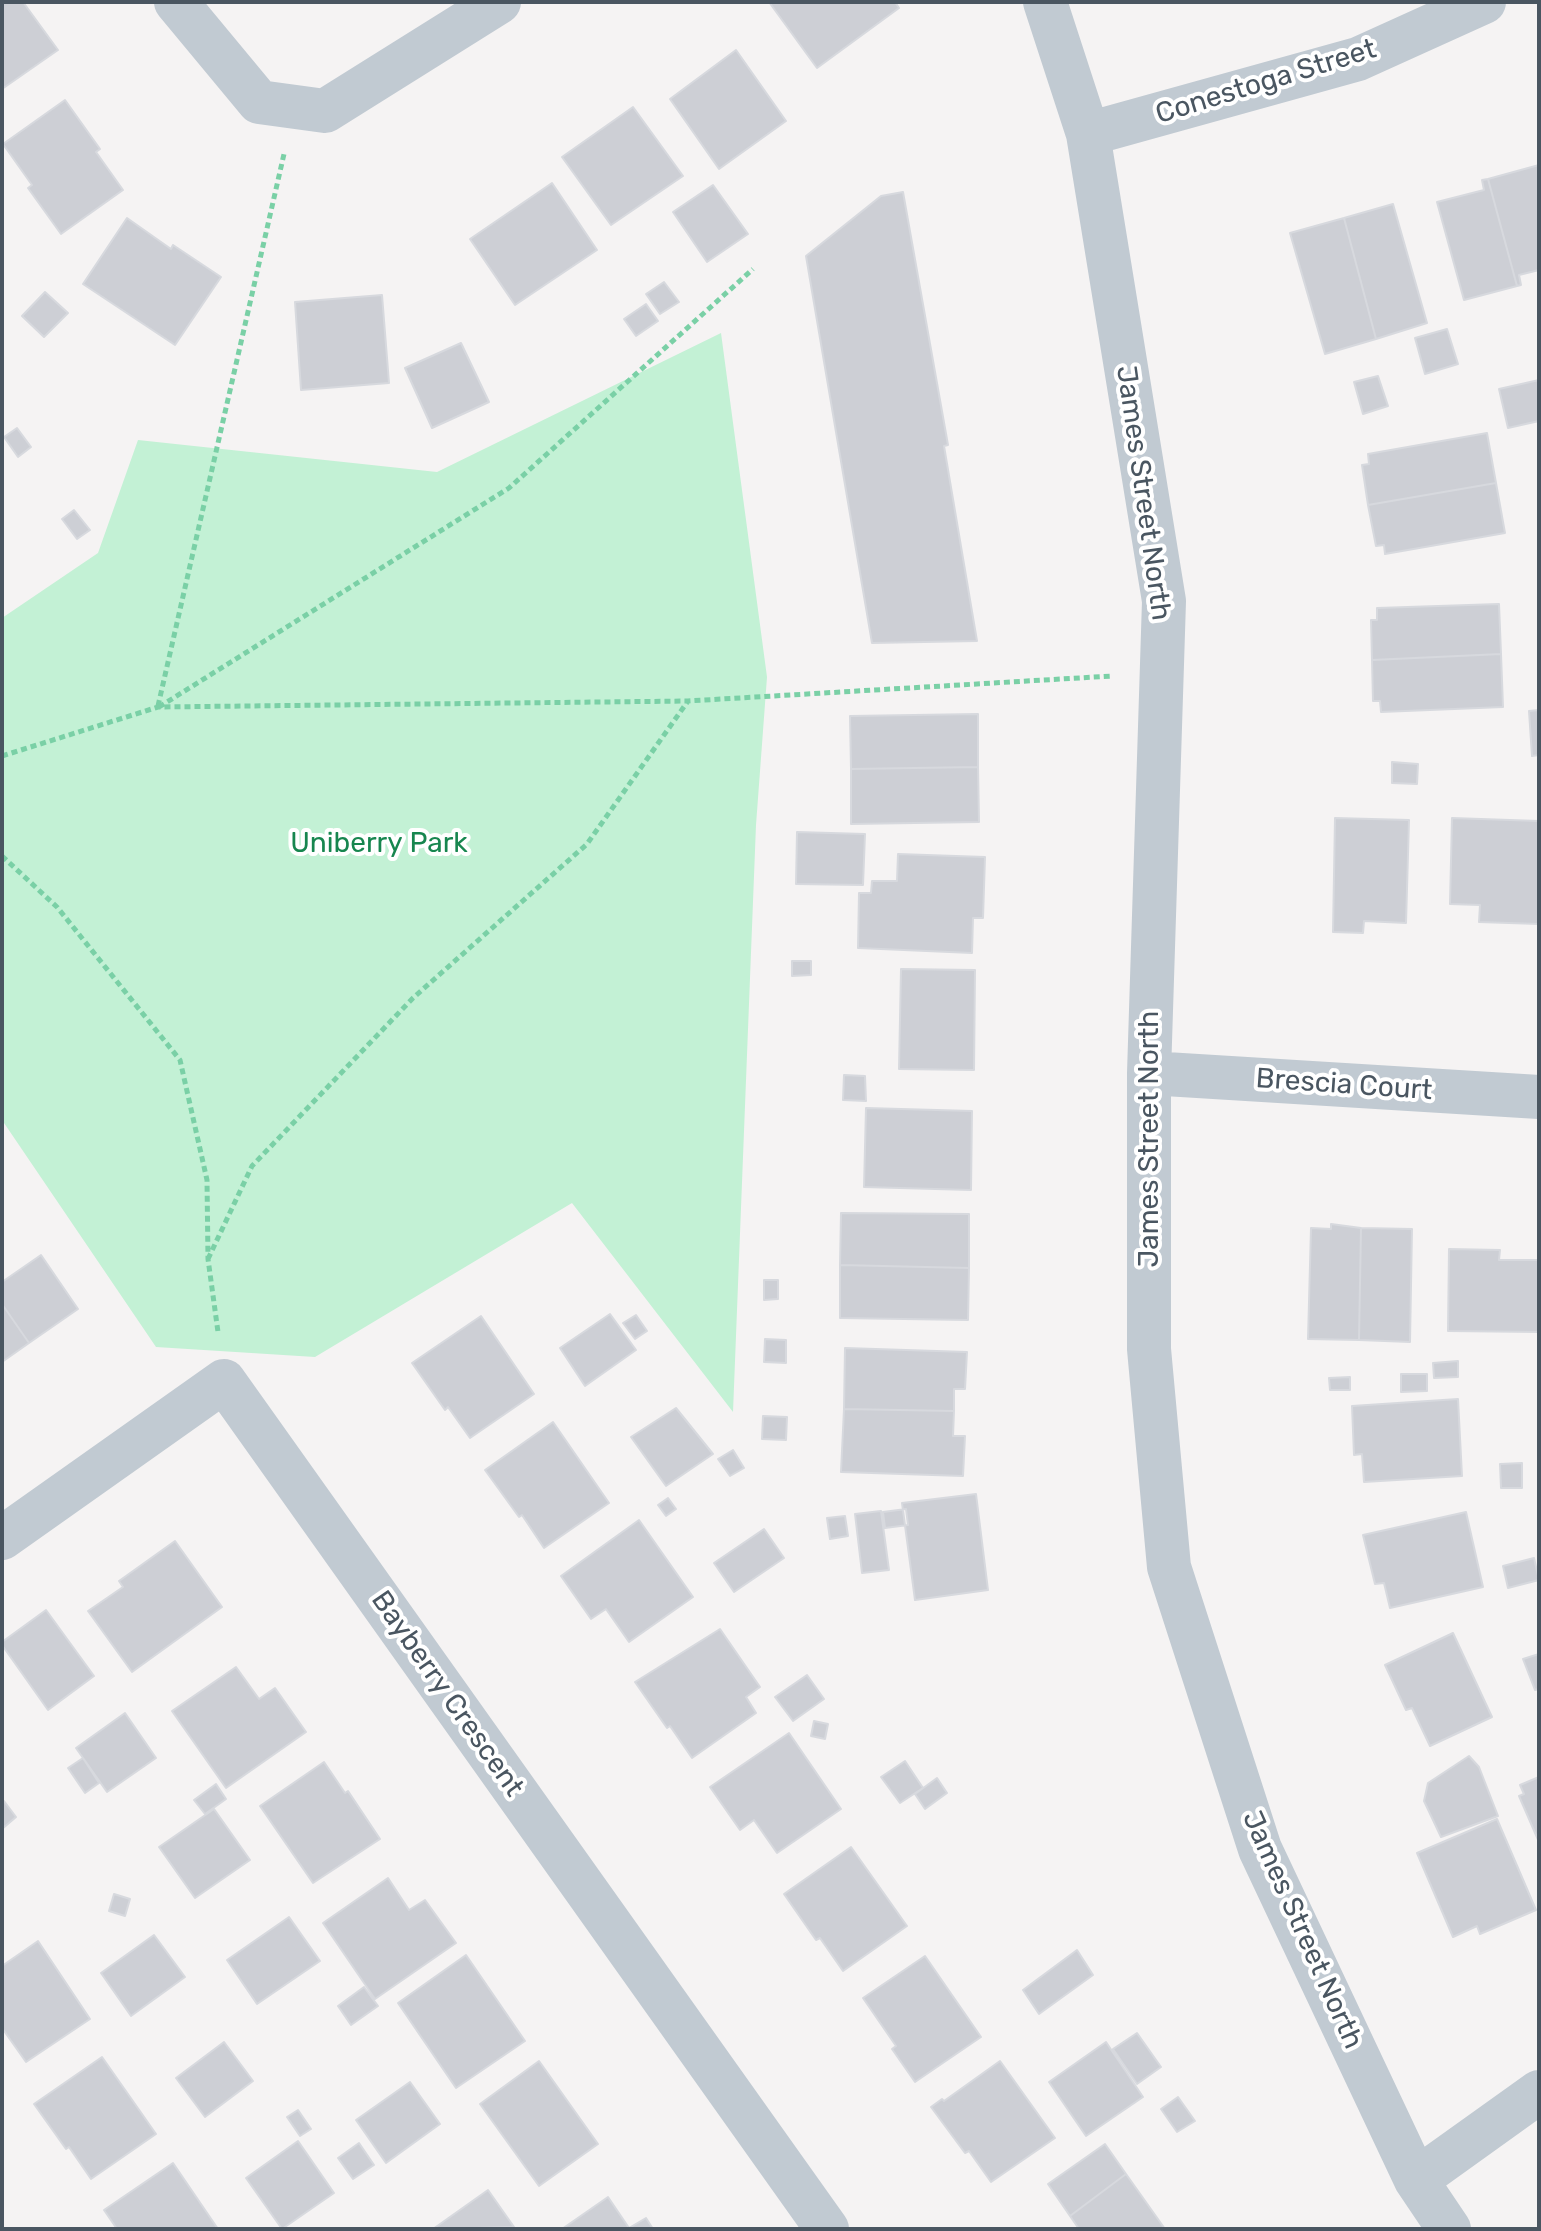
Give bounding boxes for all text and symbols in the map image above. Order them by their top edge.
street label: Conestoga Street [1152,33,1380,131]
street label: James Street North [1108,364,1178,622]
park label: Uniberry Park [290,827,468,861]
street label: James Street North [1133,1011,1167,1267]
street label: Brescia Court [1255,1062,1433,1108]
street label: Bayberry Crescent [364,1585,530,1803]
street label: James Street North [1234,1806,1370,2054]

